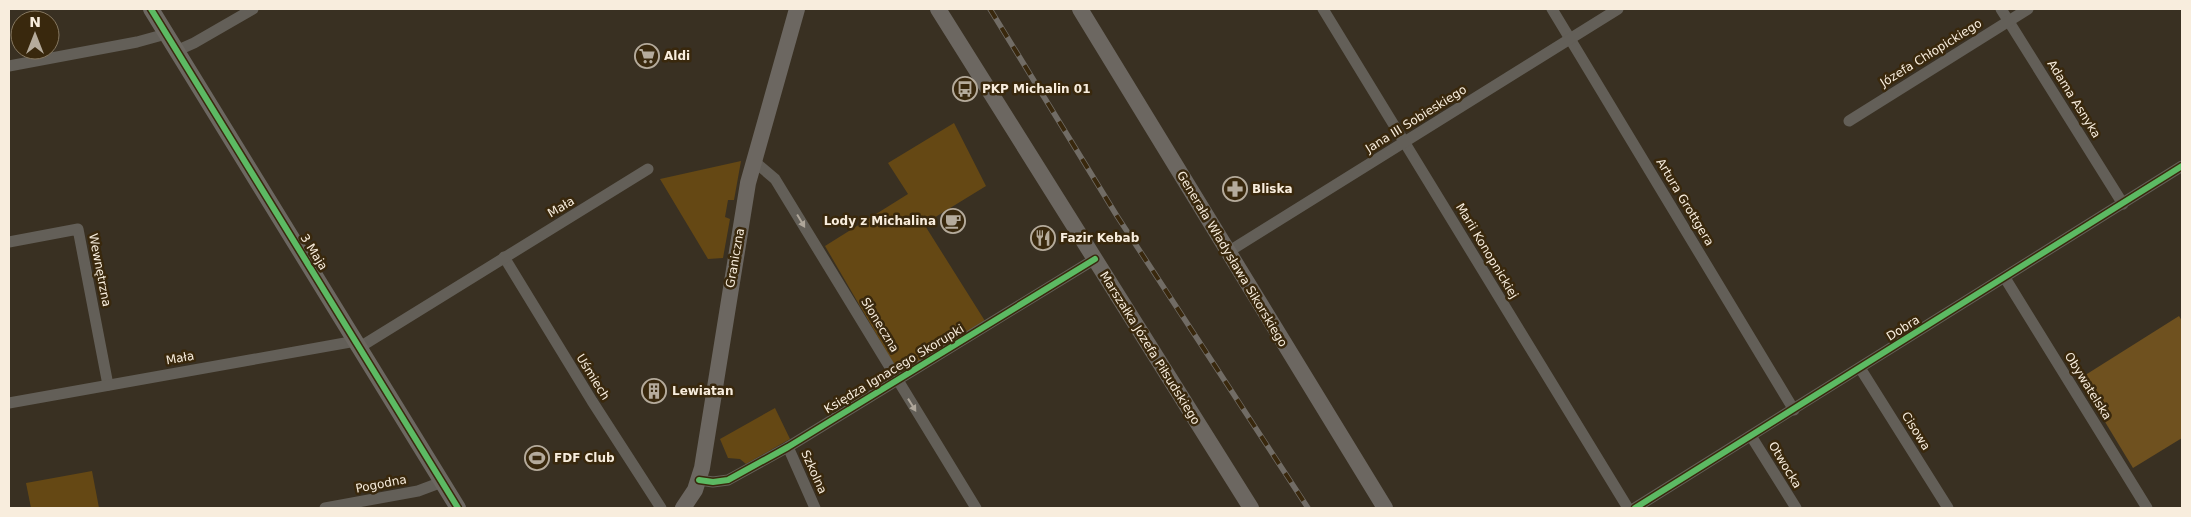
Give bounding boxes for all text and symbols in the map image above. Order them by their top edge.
north arrow [10,10,60,60]
text: N [29,14,41,30]
street label: Józefa Chłopickiego [1877,16,1984,90]
supermarket icon: Aldi [634,43,660,69]
place label: Aldi [664,49,690,63]
street label: Adama Asnyka [2044,58,2104,140]
bus stop icon: PKP Michalin 01 [952,76,978,102]
place label: PKP Michalin 01 [982,82,1091,96]
street label: Jana III Sobieskiego [1362,82,1469,156]
street label: Artura Grottgera [1653,156,1717,248]
street label: Generała Władysława Sikorskiego [1174,169,1290,349]
pharmacy icon: Bliska [1222,176,1248,202]
place label: Bliska [1252,182,1293,196]
street label: Mała [545,194,577,220]
street label: Marii Konopnickiej [1453,201,1521,301]
cafe icon: Lody z Michalina [940,208,966,234]
one-way arrow [796,214,805,228]
place label: Lody z Michalina [824,214,936,228]
restaurant icon: Fazir Kebab [1030,225,1056,251]
street label: Graniczna [723,227,747,289]
street label: 3 Maja [298,231,330,273]
place label: Fazir Kebab [1060,231,1140,245]
street label: Wewnętrzna [86,232,114,308]
street label: Marszałka Józefa Piłsudskiego [1097,269,1203,427]
street label: Słoneczna [858,295,902,355]
street label: Dobra [1884,312,1922,344]
street label: Księdza Ignacego Skorupki [822,322,966,416]
street label: Mała [165,349,195,367]
street label: Obywatelska [2062,350,2114,422]
street label: Uśmiech [573,351,613,403]
building icon: Lewiatan [641,378,667,404]
place label: Lewiatan [672,384,733,398]
one-way arrow [908,398,917,411]
street label: Cisowa [1899,409,1933,453]
street label: Otwocka [1766,439,1804,491]
sports icon: FDF Club [524,445,550,471]
street label: Szkolna [798,448,830,496]
place label: FDF Club [554,451,615,465]
street label: Pogodna [354,472,408,496]

